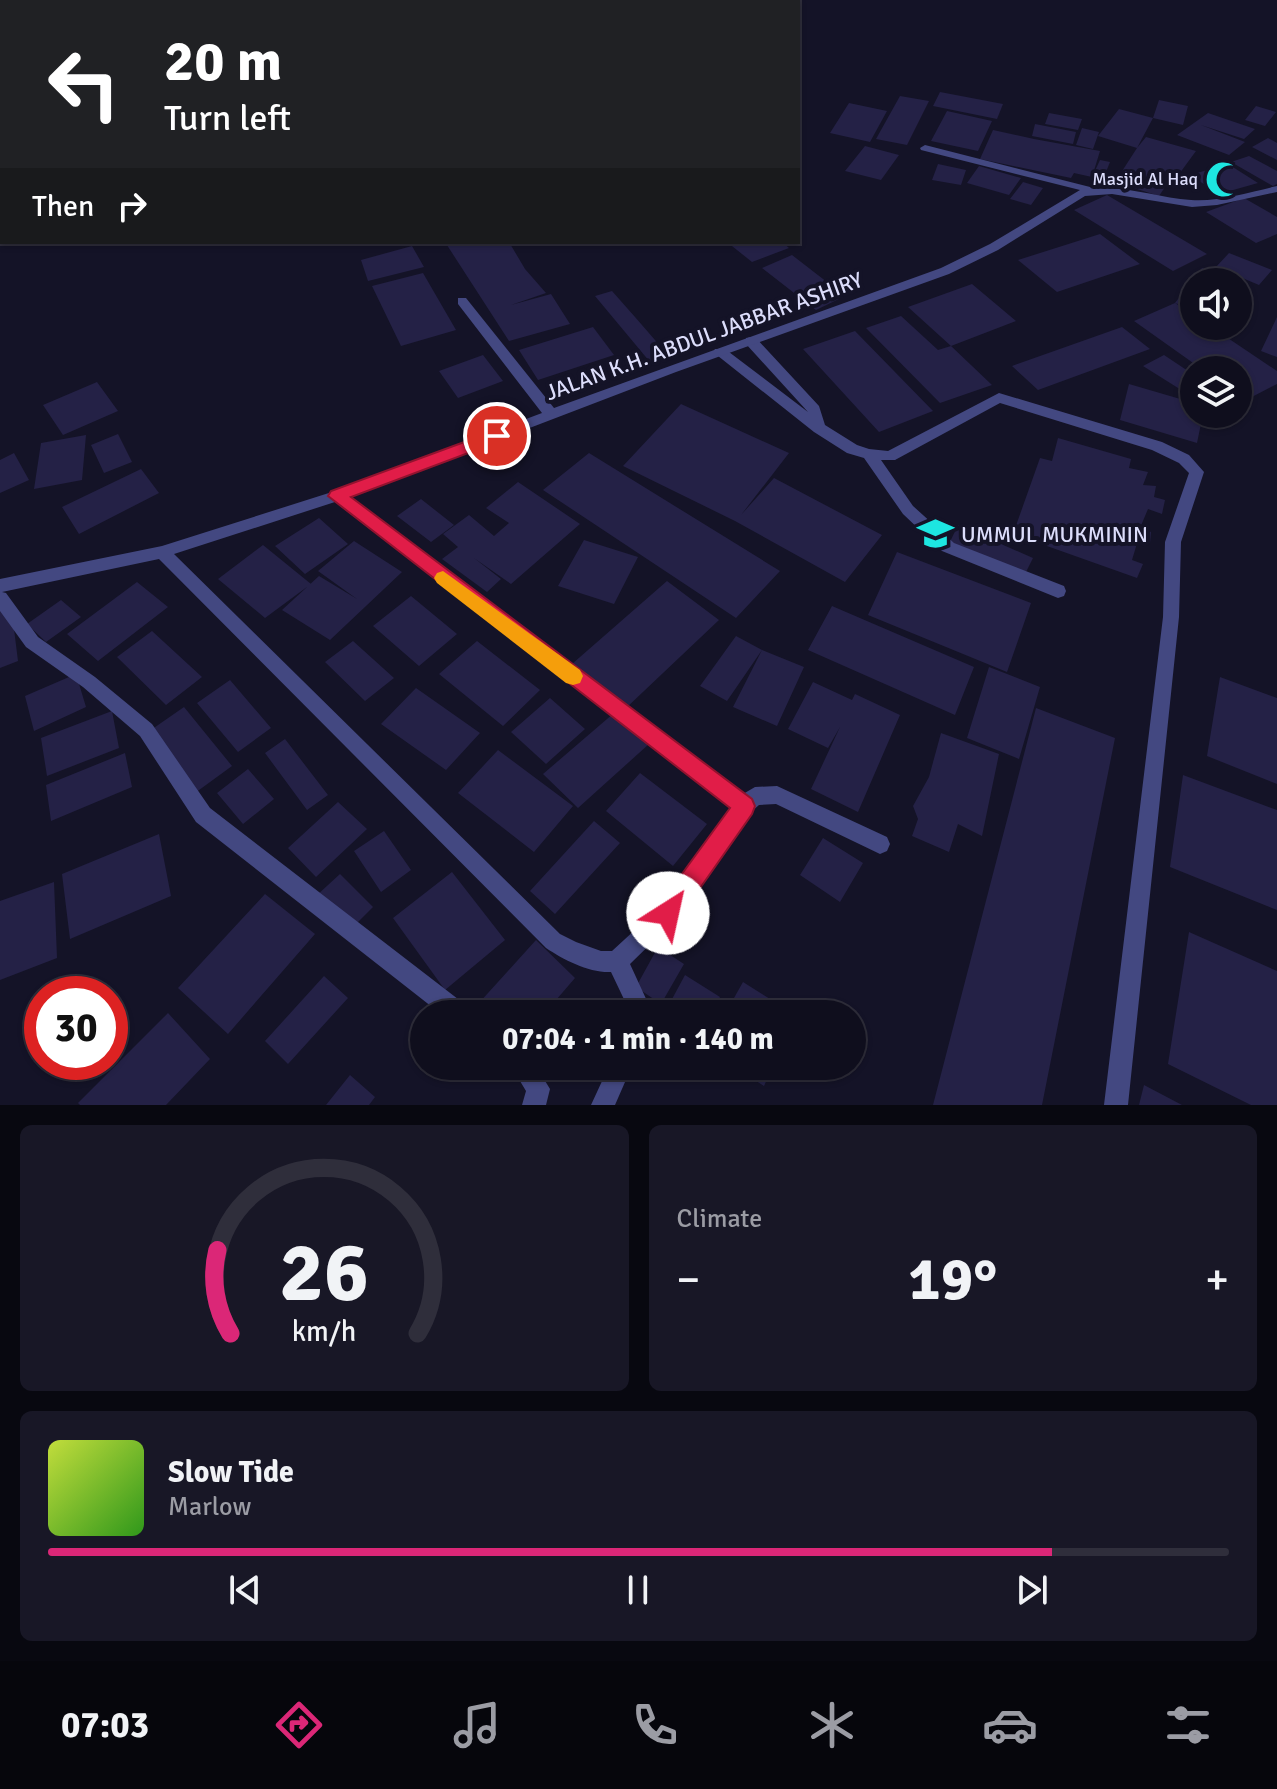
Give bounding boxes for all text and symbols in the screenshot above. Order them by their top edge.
text: 20 m [164,27,282,96]
icon: left [32,32,136,136]
text: Turn left [164,96,291,141]
mosque icon: Masjid Al Haq [1205,160,1243,198]
place label: Masjid Al Haq [1092,168,1198,190]
icon: right [110,184,154,228]
text: Then [32,188,94,225]
street label: JALAN K.H. ABDUL JABBAR ASHIRY [542,266,866,406]
map controls [1180,268,1252,428]
button: sound [1180,268,1252,340]
button: layers [1180,356,1252,428]
pin [463,402,531,470]
icon: arrive [475,414,519,458]
school or university icon: UMMUL MUKMININ [916,515,954,553]
place label: UMMUL MUKMININ [961,521,1148,548]
position arrow [626,871,710,955]
speed limit sign: 30 [24,976,128,1080]
text: 07:04 · 1 min · 140 m [502,1021,774,1058]
text: Climate [677,1203,762,1235]
text: 26 [279,1222,369,1324]
text: 19° [908,1243,997,1317]
text: − [677,1253,700,1307]
text: + [1205,1253,1229,1307]
text: km/h [292,1314,357,1349]
text: Slow Tide [168,1454,294,1491]
text: Marlow [168,1491,251,1523]
icon: previous [223,1568,267,1612]
icon: pause [616,1568,660,1612]
icon: next [1010,1568,1054,1612]
icon: directions [271,1697,327,1753]
icon: music [449,1697,505,1753]
icon: phone [627,1697,683,1753]
icon: climate [804,1697,860,1753]
icon: car [982,1697,1038,1753]
icon: filters [1160,1697,1216,1753]
text: 07:03 [61,1703,149,1748]

